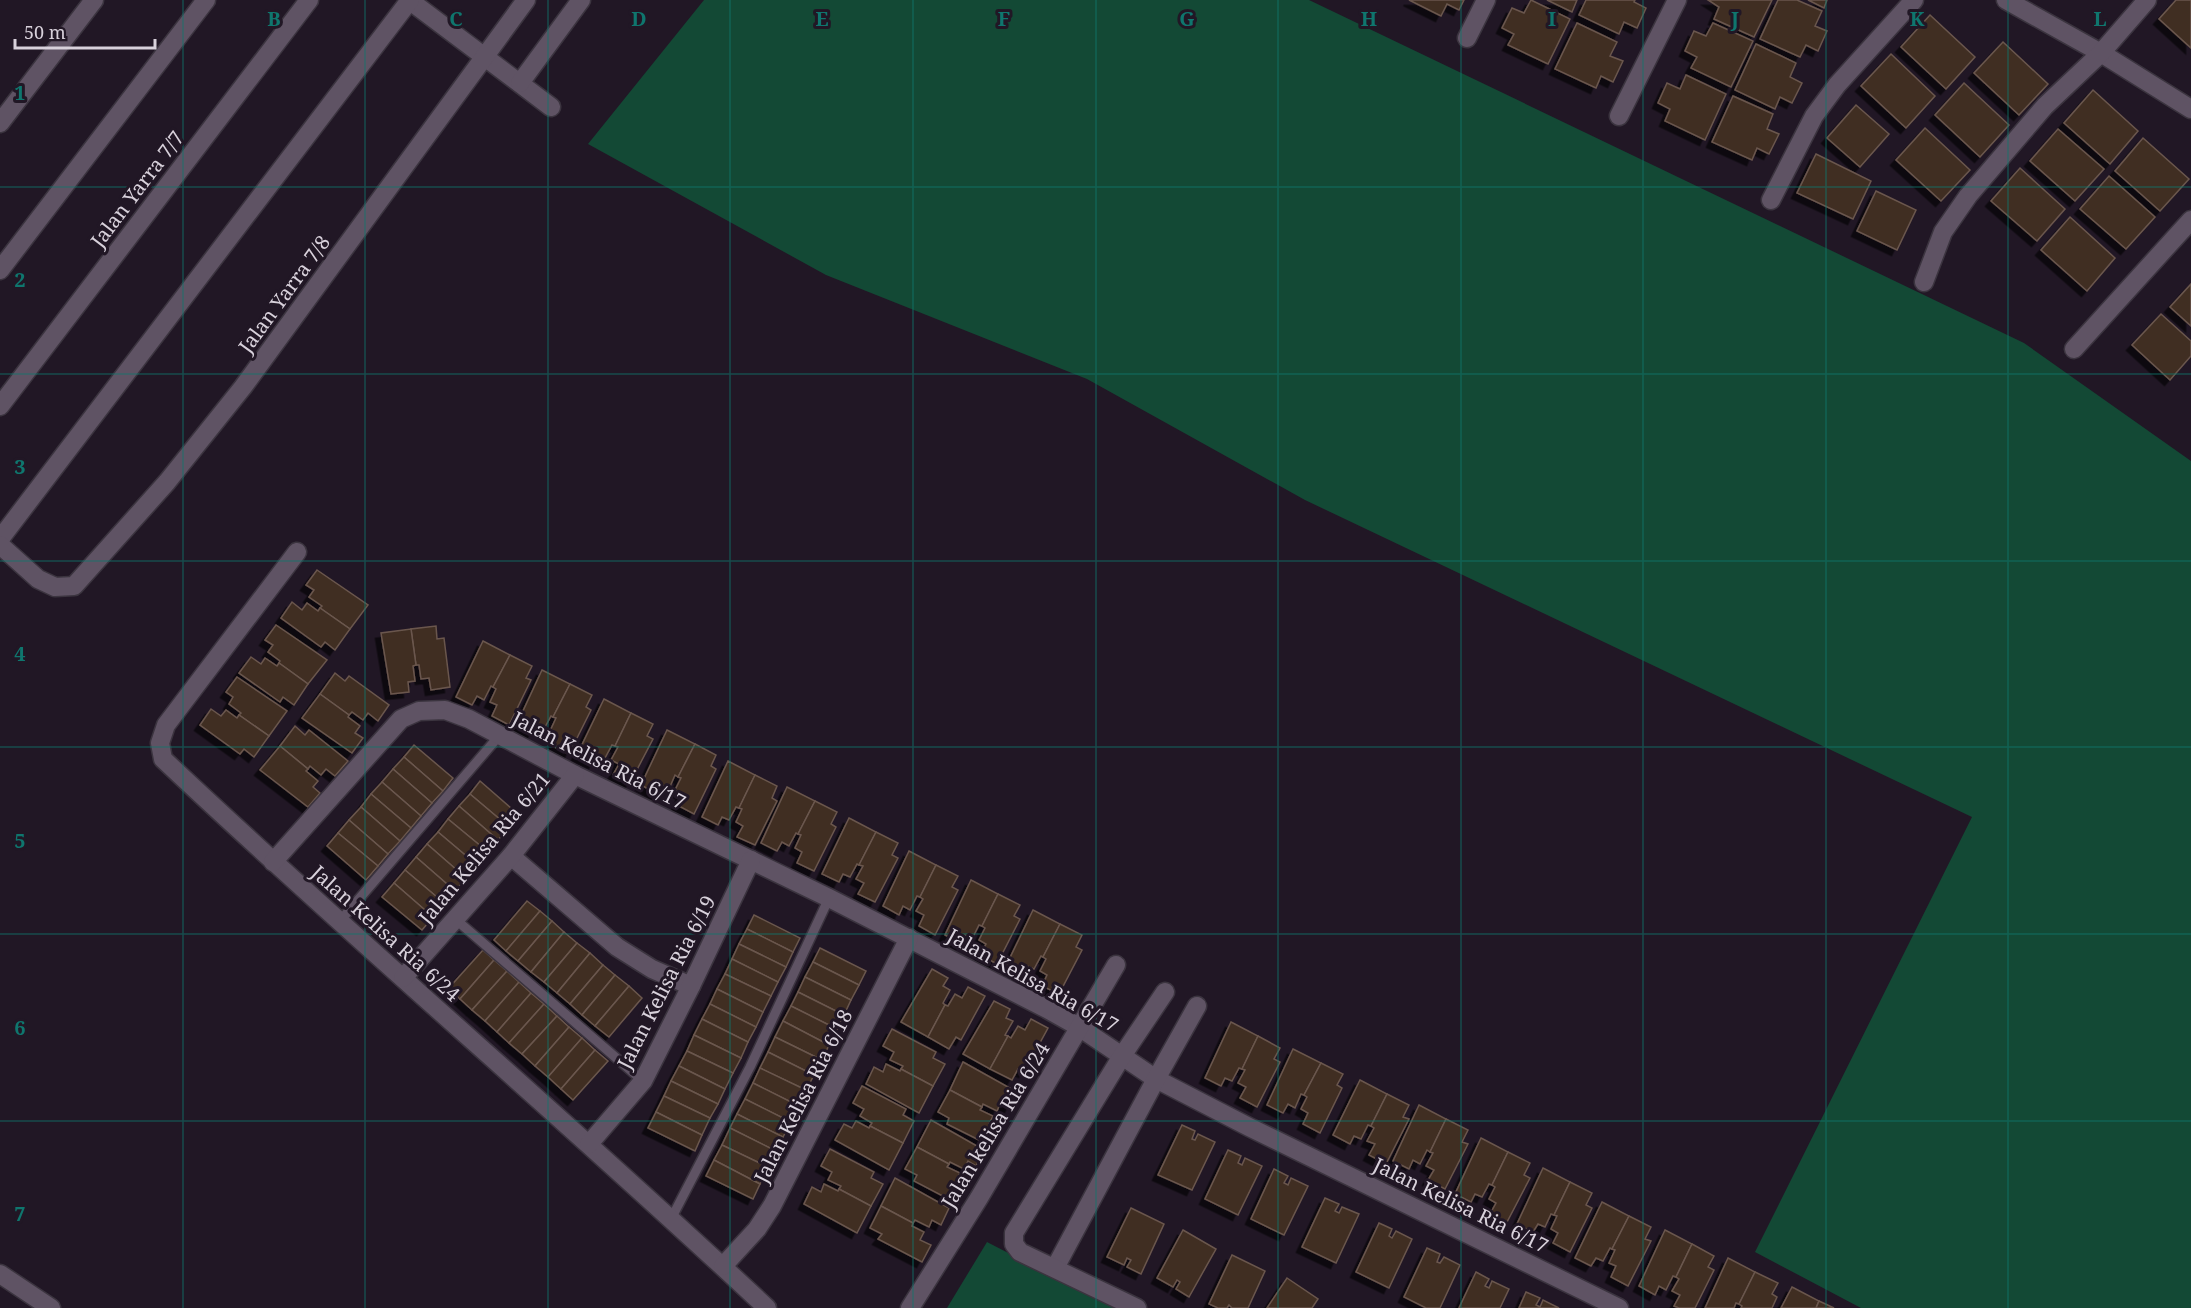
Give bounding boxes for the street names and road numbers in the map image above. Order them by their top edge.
street label: Jalan Yarra 7/7 [84,125,190,254]
street label: Jalan Yarra 7/8 [231,230,336,359]
street label: Jalan Kelisa Ria 6/17 [507,704,690,816]
street label: Jalan Kelisa Ria 6/21 [411,766,556,931]
street label: Jalan Kelisa Ria 6/24 [305,858,466,1007]
street label: Jalan Kelisa Ria 6/19 [610,891,722,1074]
street label: Jalan Kelisa Ria 6/17 [942,921,1123,1038]
street label: Jalan Kelisa Ria 6/18 [747,1005,859,1188]
street label: Jalan kelisa Ria 6/24 [934,1037,1055,1214]
street label: Jalan Kelisa Ria 6/17 [1368,1150,1553,1259]

